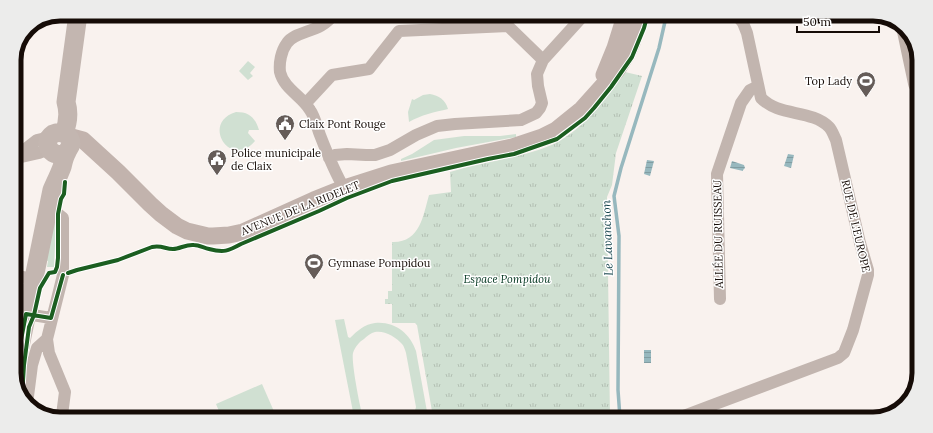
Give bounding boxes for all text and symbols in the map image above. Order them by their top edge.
scale bar [797,8,879,34]
text: 50 m [803,14,831,29]
sports icon: Top Lady [855,70,877,98]
place label: Top Lady [805,74,852,88]
public building icon: Claix Pont Rouge [274,113,296,141]
place label: Claix Pont Rouge [299,117,386,131]
place label: Police municipale de Claix [231,146,321,173]
public building icon: Police municipale de Claix [206,148,228,176]
street label: AVENUE DE LA RIDELET [238,178,361,239]
street label: RUE DE L'EUROPE [839,178,873,274]
street label: ALLÉE DU RUISSEAU [710,180,726,289]
water label: Le Lavanchon [598,199,616,276]
sports icon: Gymnase Pompidou [303,252,325,280]
place label: Gymnase Pompidou [328,256,431,270]
park label: Espace Pompidou [463,272,551,286]

